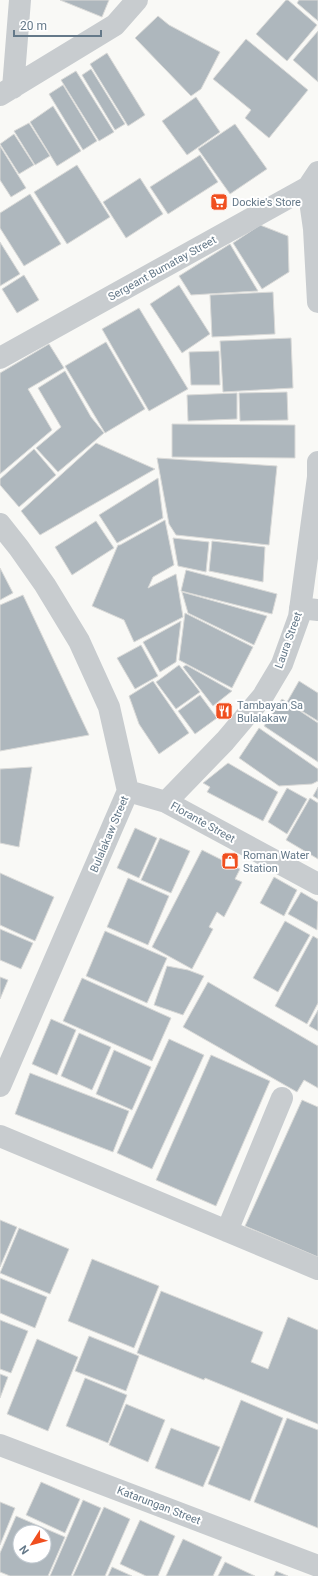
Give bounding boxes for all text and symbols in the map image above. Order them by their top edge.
scale bar [14,12,101,38]
text: 20 m [20,19,47,33]
supermarket icon: Dockie's Store [209,192,229,212]
place label: Dockie's Store [232,196,301,209]
street label: Sergeant Bumatay Street [106,233,219,304]
street label: Laura Street [272,610,305,670]
place label: Tambayan Sa Bulalakaw [237,699,303,725]
restaurant icon: Tambayan Sa Bulalakaw [214,701,234,721]
street label: Bulalakaw Street [87,794,132,874]
street label: Florante Street [168,799,238,846]
place label: Roman Water Station [243,849,309,875]
shop icon: Roman Water Station [220,851,240,871]
street label: Katarungan Street [115,1484,203,1528]
north arrow [12,1524,52,1564]
text: N [17,1542,32,1557]

